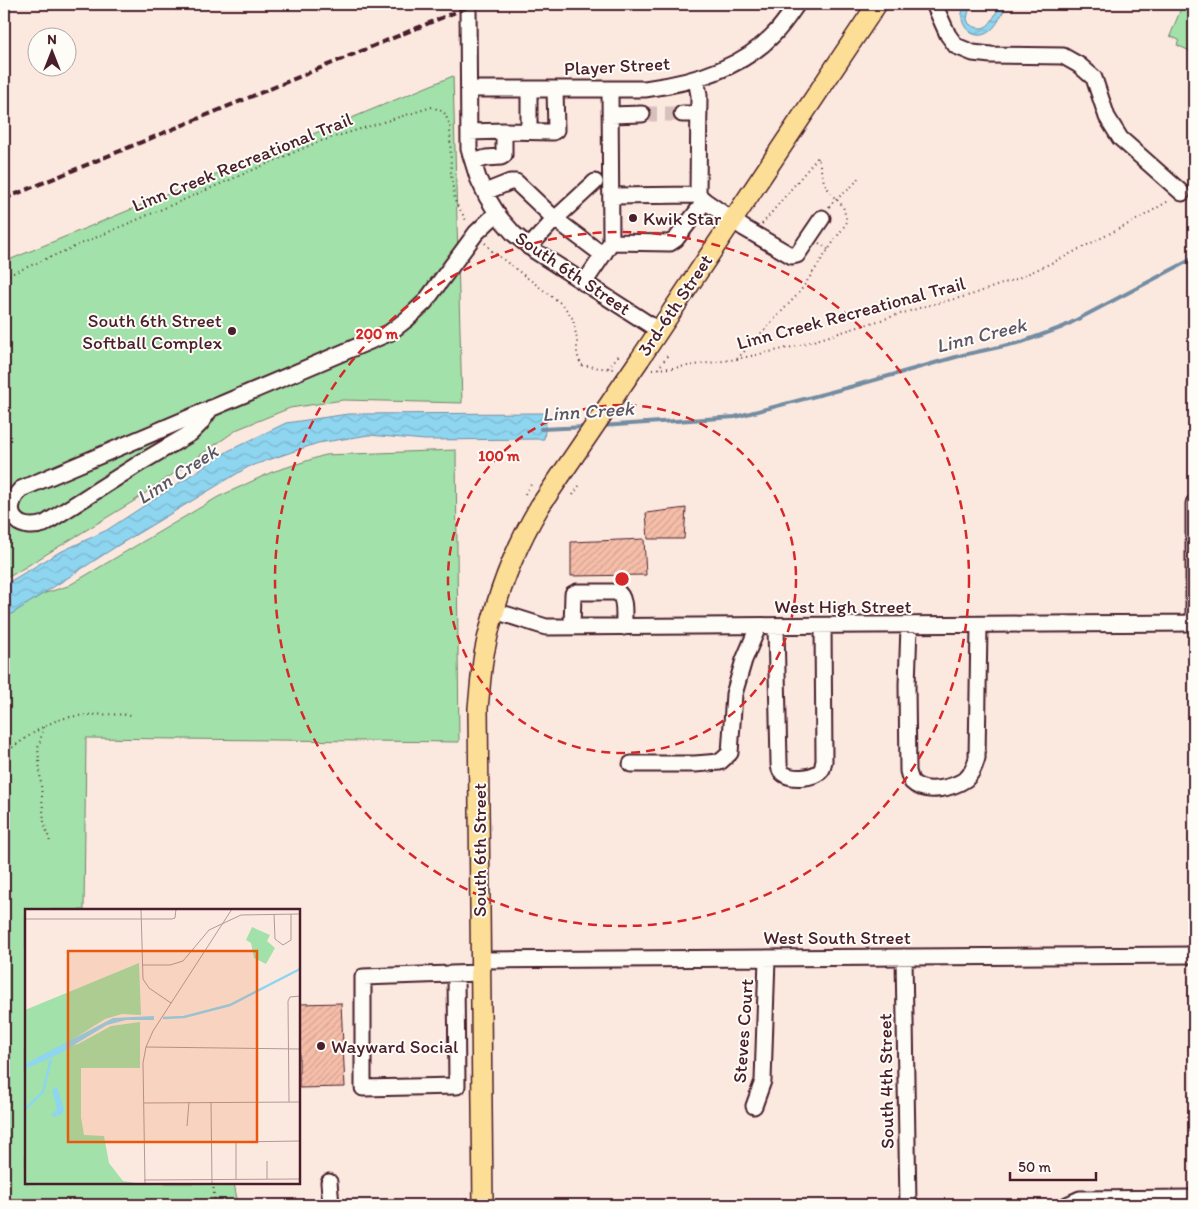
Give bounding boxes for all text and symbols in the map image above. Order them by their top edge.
north arrow [28,28,78,78]
text: N [47,31,57,48]
street label: Player Street [563,52,671,80]
street label: Linn Creek Recreational Trail [128,107,356,217]
place label: Kwik Star [643,207,722,230]
marker: Kwik Star [627,212,639,224]
street label: South 6th Street [511,226,635,320]
street label: 3rd-6th Street [632,250,718,360]
street label: Linn Creek Recreational Trail [734,271,968,355]
place label: South 6th Street Softball Complex [82,309,223,354]
water label: Linn Creek [933,312,1030,358]
marker: South 6th Street Softball Complex [226,325,238,337]
text: 200 m [356,325,399,343]
water label: Linn Creek [541,396,636,426]
water label: Linn Creek [132,438,223,509]
text: 100 m [478,447,520,465]
centre of rings [613,570,631,588]
street label: West High Street [774,595,912,618]
street label: South 6th Street [468,783,491,917]
inset map [25,909,300,1184]
street label: West South Street [763,926,911,949]
street label: Steves Court [728,978,758,1084]
street label: South 4th Street [873,1013,899,1149]
place label: Wayward Social [331,1035,459,1058]
marker: Wayward Social [315,1040,327,1052]
scale bar [1010,1149,1097,1181]
text: 50 m [1018,1158,1051,1176]

